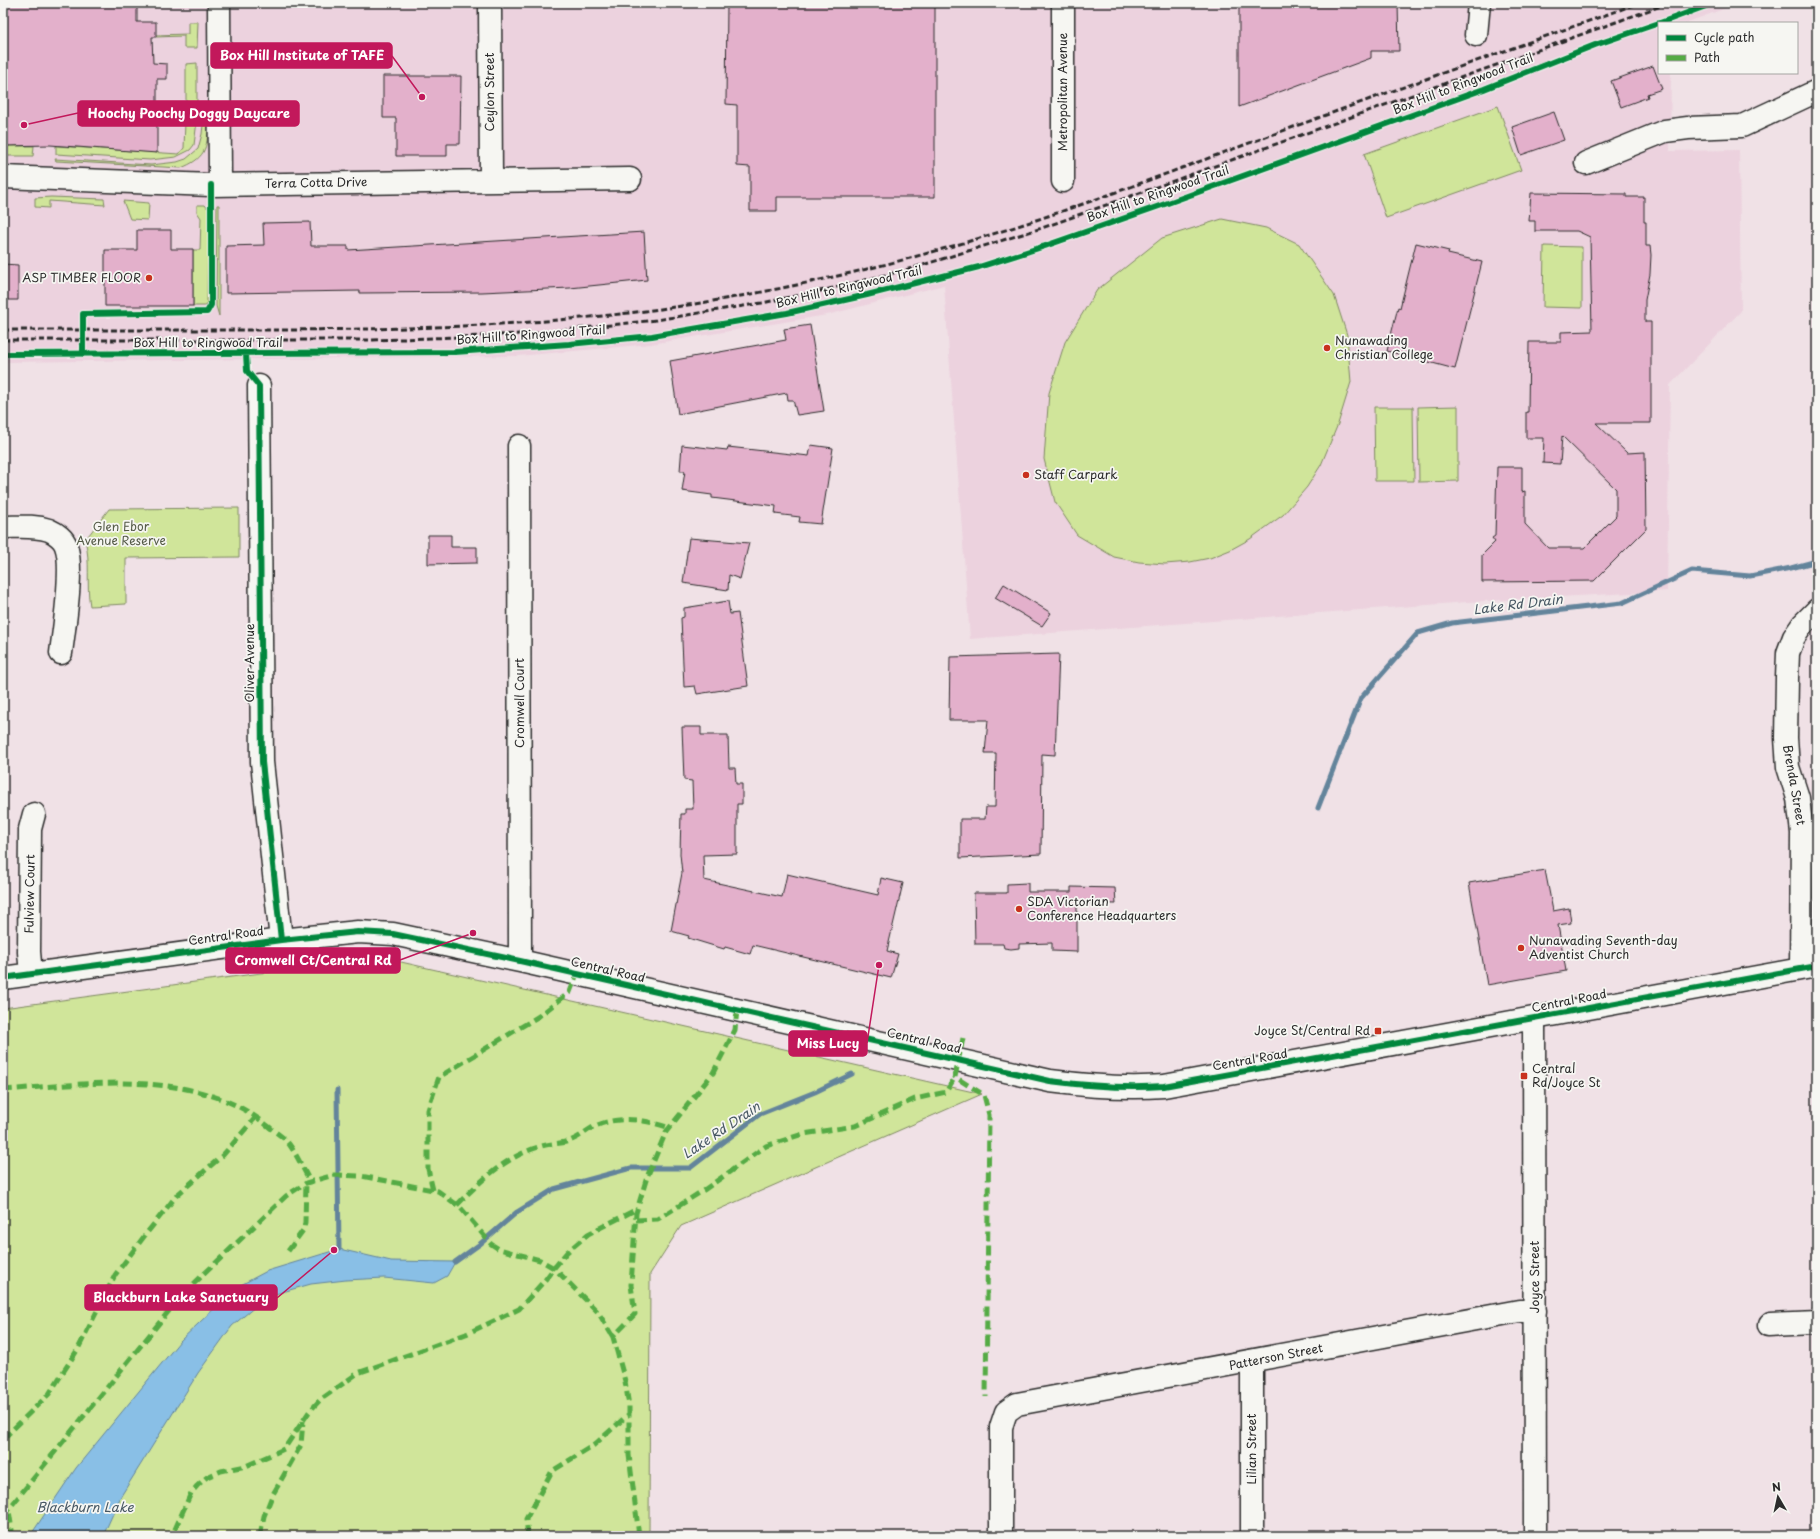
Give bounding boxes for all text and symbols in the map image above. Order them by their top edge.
legend [1658,22,1798,74]
text: Cycle path [1694,28,1755,46]
street label: Metropolitan Avenue [1053,32,1071,151]
callout: Box Hill Institute of TAFE [211,43,392,68]
text: Box Hill Institute of TAFE [220,45,384,64]
street label: Box Hill to Ringwood Trail [1390,48,1536,118]
text: Path [1694,48,1720,66]
street label: Ceylon Street [480,52,498,132]
callout: Hoochy Poochy Doggy Daycare [78,101,299,126]
text: Hoochy Poochy Doggy Daycare [88,103,290,122]
street label: Box Hill to Ringwood Trail [1084,160,1231,226]
street label: Terra Cotta Drive [264,172,368,192]
street label: Box Hill to Ringwood Trail [774,260,924,312]
place label: ASP TIMBER FLOOR [22,268,141,286]
marker: ASP TIMBER FLOOR [144,273,154,283]
street label: Box Hill to Ringwood Trail [456,320,606,348]
place label: Nunawading Christian College [1335,331,1434,363]
street label: Box Hill to Ringwood Trail [133,333,283,351]
marker: Nunawading Christian College [1322,343,1332,353]
place label: Staff Carpark [1034,465,1118,483]
marker: Staff Carpark [1021,470,1031,480]
park label: Glen Ebor Avenue Reserve [76,517,166,549]
water label: Lake Rd Drain [1472,589,1564,618]
street label: Oliver Avenue [240,623,258,703]
street label: Cromwell Court [510,658,528,748]
street label: Brenda Street [1779,743,1811,827]
street label: Fulview Court [19,854,39,934]
place label: SDA Victorian Conference Headquarters [1027,892,1177,924]
marker: SDA Victorian Conference Headquarters [1014,904,1024,914]
street label: Central Road [187,921,265,949]
place label: Nunawading Seventh-day Adventist Church [1529,931,1678,963]
marker: Nunawading Seventh-day Adventist Church [1516,943,1526,953]
callout: Cromwell Ct/Central Rd [226,948,400,973]
text: Cromwell Ct/Central Rd [234,950,392,969]
street label: Central Road [569,952,647,986]
street label: Central Road [1530,984,1608,1016]
place label: Joyce St/Central Rd [1254,1021,1371,1039]
street label: Central Road [885,1023,963,1057]
marker: Joyce St/Central Rd [1373,1026,1383,1036]
callout: Miss Lucy [789,1031,867,1056]
text: Miss Lucy [797,1033,859,1052]
street label: Central Road [1211,1044,1289,1074]
place label: Central Rd/Joyce St [1532,1059,1601,1091]
marker: Central Rd/Joyce St [1519,1071,1529,1081]
water label: Lake Rd Drain [678,1096,764,1163]
street label: Joyce Street [1525,1241,1543,1313]
callout: Blackburn Lake Sanctuary [85,1285,277,1310]
text: Blackburn Lake Sanctuary [93,1287,269,1306]
street label: Patterson Street [1227,1338,1324,1374]
street label: Lilian Street [1242,1413,1260,1484]
north arrow [1758,1477,1798,1517]
text: N [1771,1478,1782,1496]
water label: Blackburn Lake [37,1497,135,1516]

